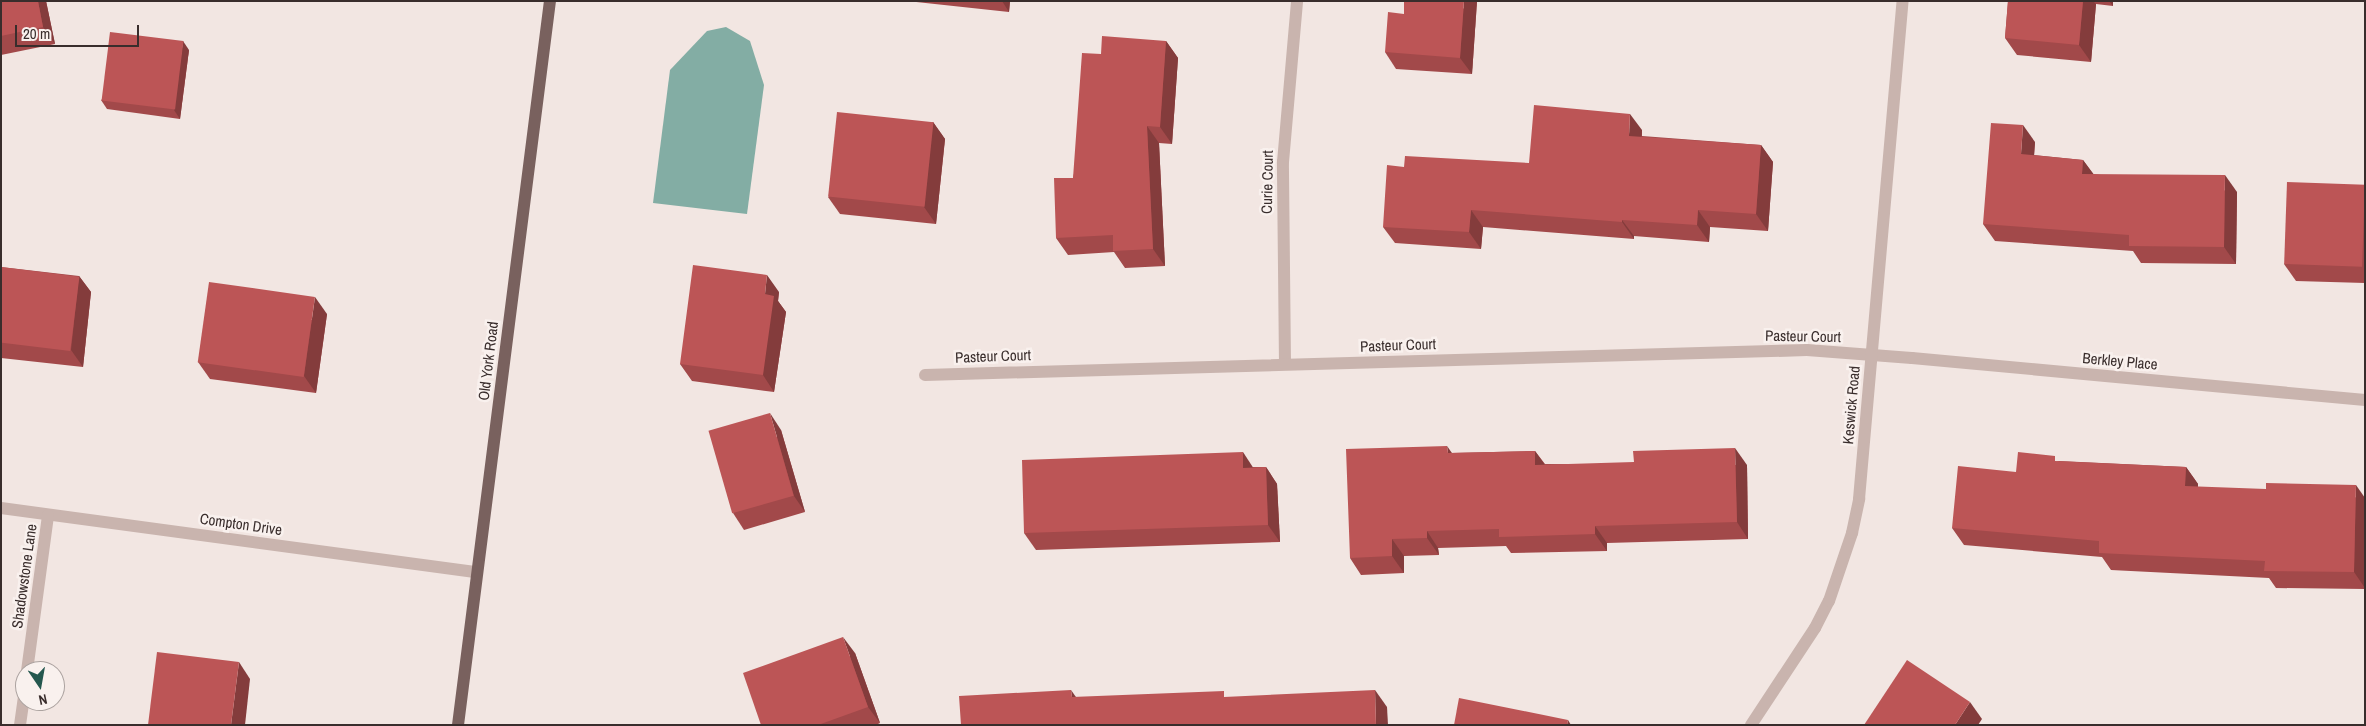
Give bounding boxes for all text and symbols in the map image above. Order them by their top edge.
scale bar [18,15,141,47]
text: 20 m [23,23,50,44]
street label: Curie Court [1257,150,1277,214]
street label: Old York Road [474,320,502,402]
street label: Pasteur Court [1765,326,1841,346]
street label: Pasteur Court [1360,335,1436,355]
street label: Pasteur Court [955,346,1031,366]
street label: Berkley Place [2082,349,2158,373]
street label: Keswick Road [1839,365,1863,445]
street label: Compton Drive [199,509,283,539]
street label: Shadowstone Lane [8,523,40,629]
north arrow [15,661,65,711]
text: N [37,690,49,709]

